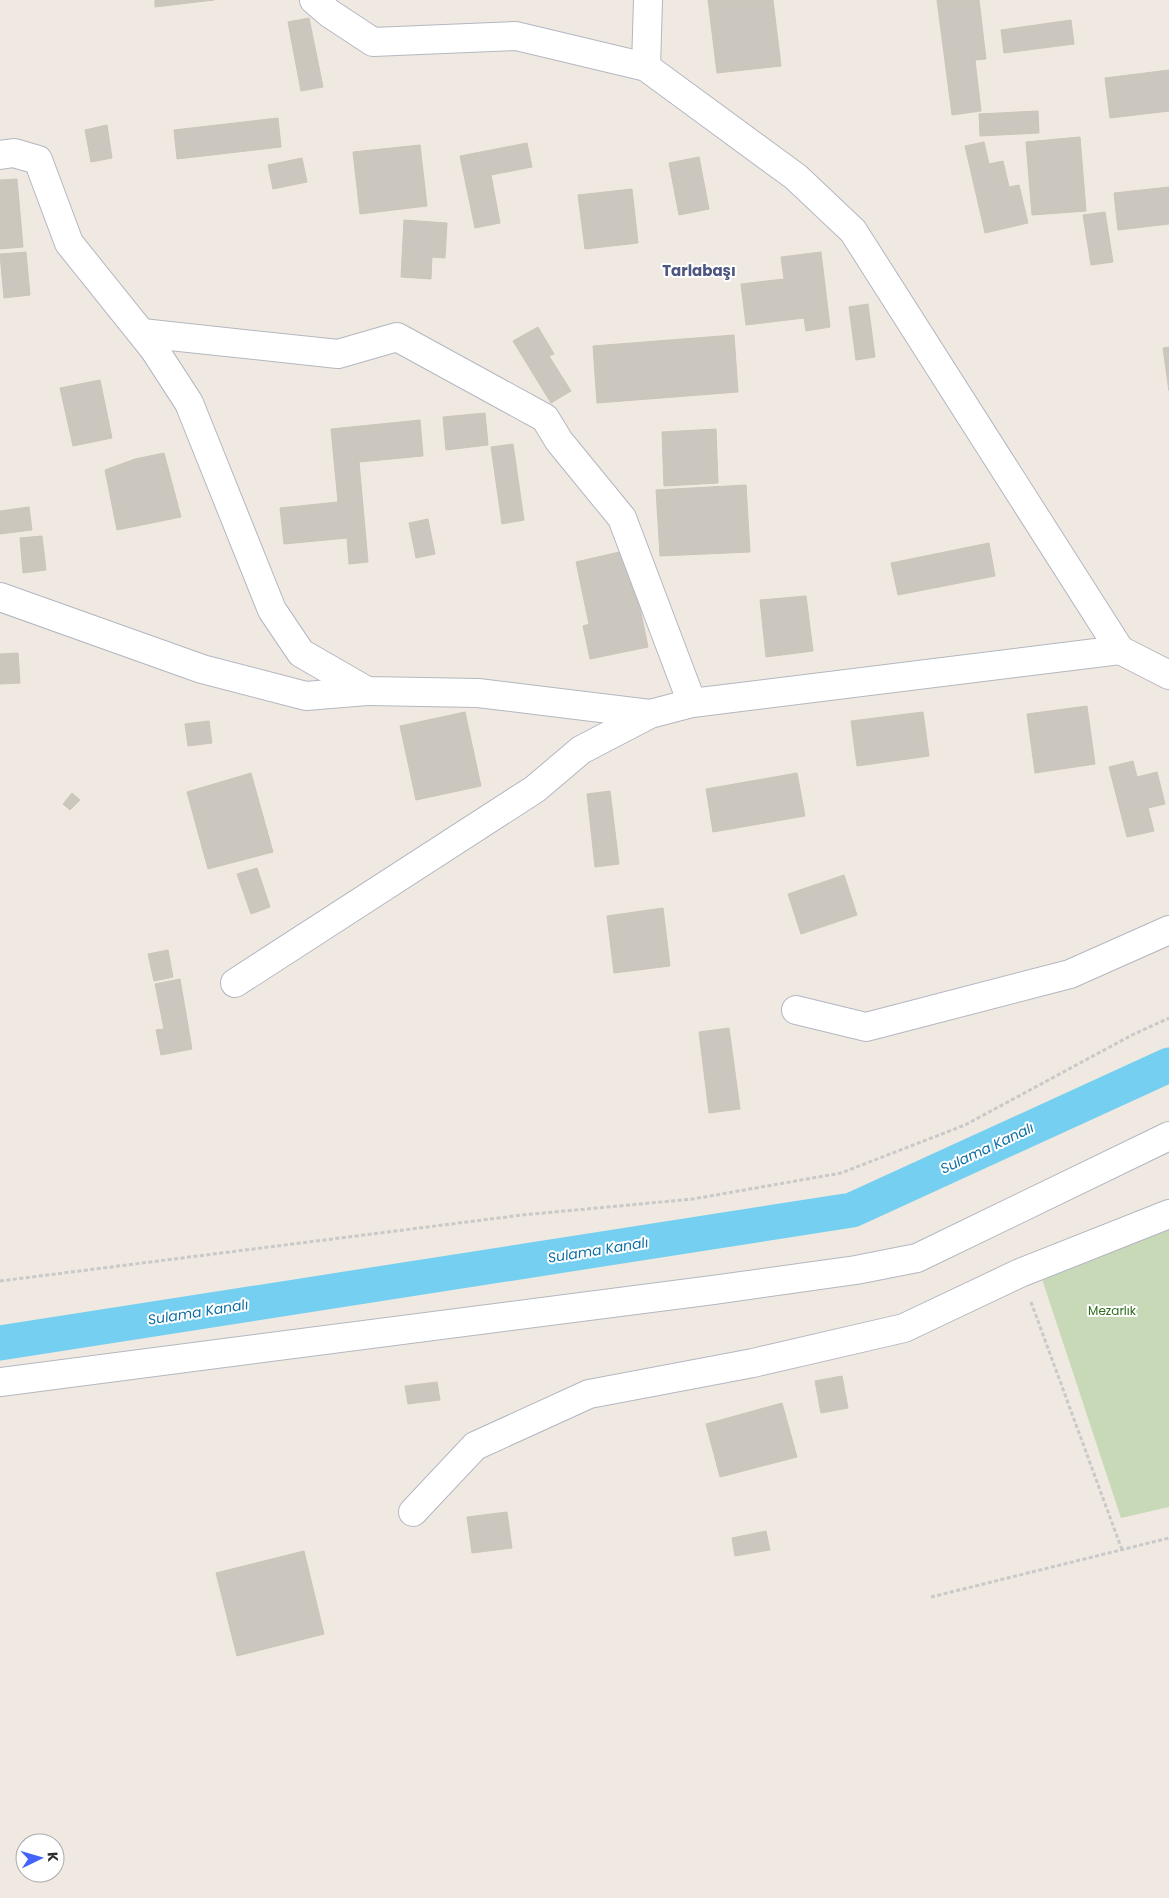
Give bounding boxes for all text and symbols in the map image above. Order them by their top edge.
district label: Tarlabaşı [662,260,736,281]
water label: Sulama Kanalı [937,1118,1037,1178]
water label: Sulama Kanalı [546,1232,650,1268]
water label: Sulama Kanalı [146,1294,250,1330]
park label: Mezarlık [1088,1302,1137,1319]
north arrow [15,1833,65,1883]
text: K [43,1851,63,1863]

